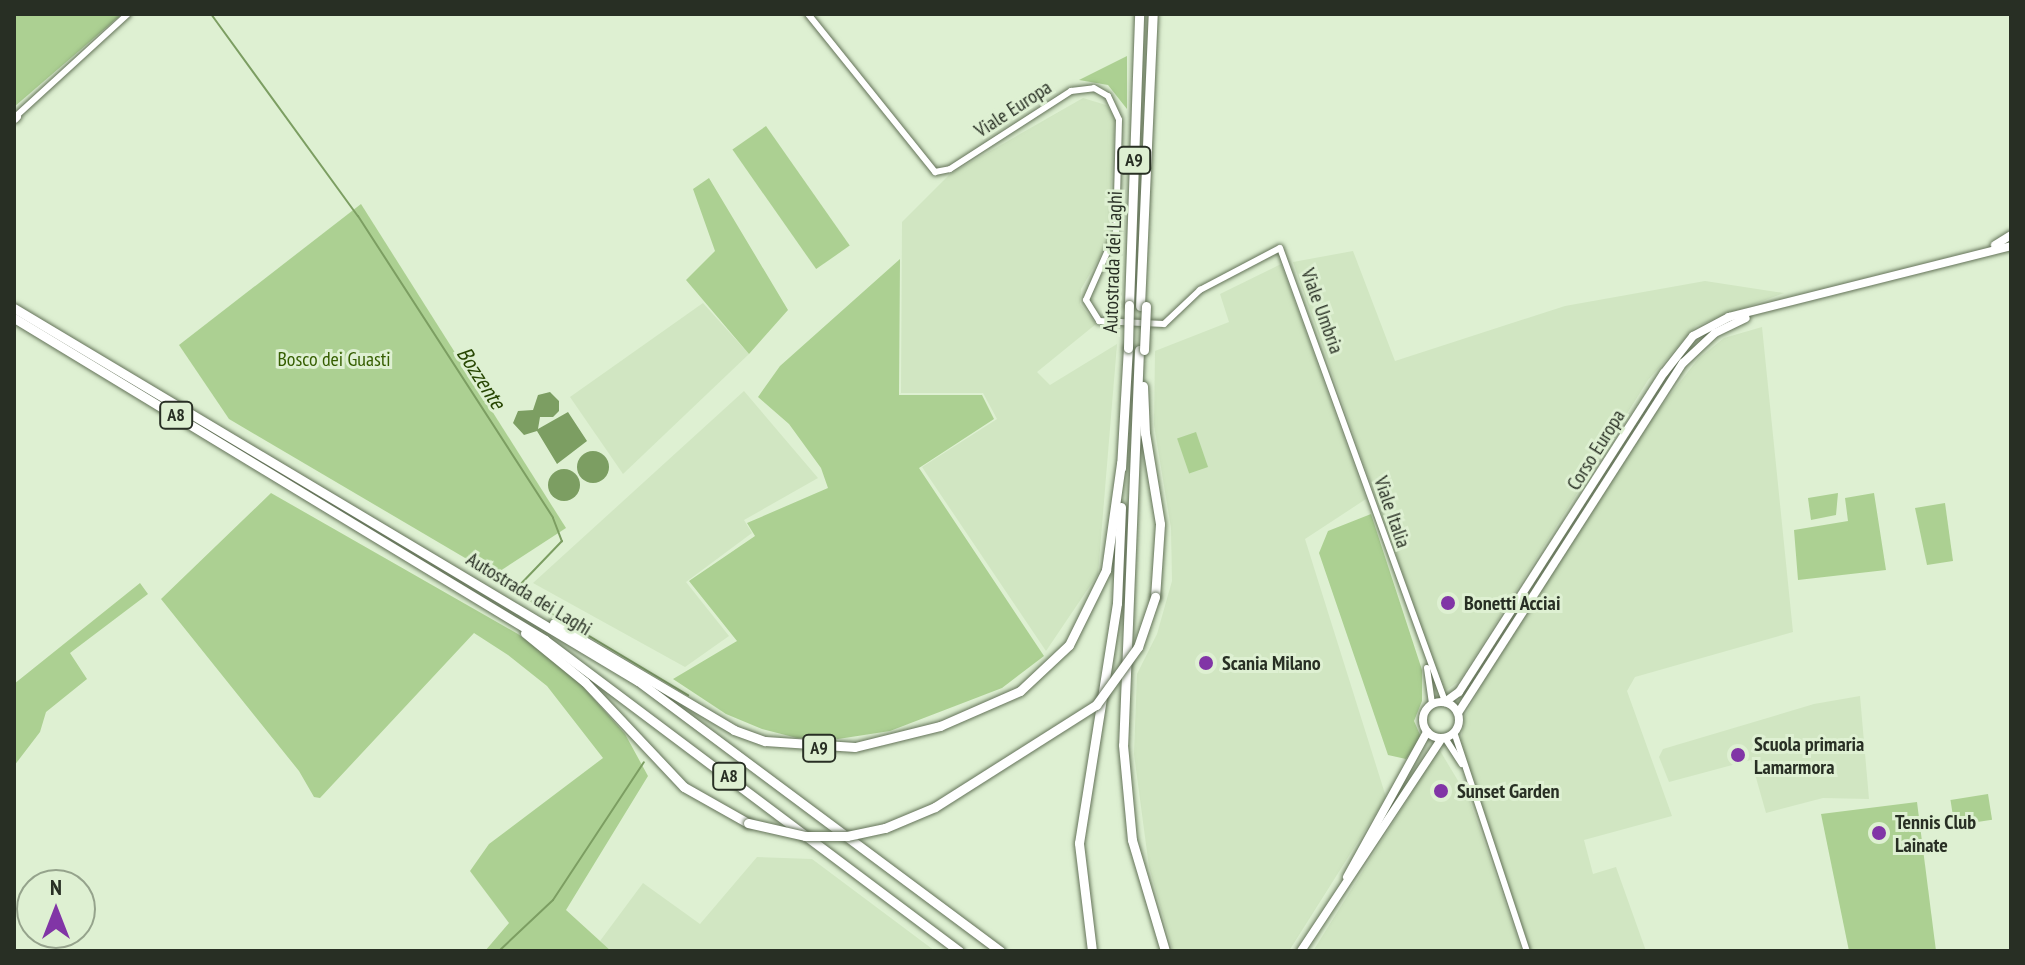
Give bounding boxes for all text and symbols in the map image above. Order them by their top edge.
street label: Viale Europa [970,75,1056,143]
road number: A9 [1116,146,1152,174]
street label: Autostrada dei Laghi [1099,191,1127,333]
street label: Viale Umbria [1296,265,1348,357]
water label: Bozzente [451,342,511,414]
park label: Bosco dei Guasti [277,347,391,371]
road number: A8 [158,401,194,429]
street label: Corso Europa [1562,405,1630,495]
street label: Viale Italia [1369,473,1415,551]
street label: Autostrada dei Laghi [462,547,596,641]
place label: Bonetti Acciai [1464,591,1561,615]
marker: Bonetti Acciai [1439,594,1457,612]
place label: Scania Milano [1222,651,1321,675]
marker: Scania Milano [1197,654,1215,672]
place label: Scuola primaria Lamarmora [1754,732,1864,779]
road number: A9 [801,734,837,762]
marker: Scuola primaria Lamarmora [1729,746,1747,764]
road number: A8 [711,762,747,790]
place label: Sunset Garden [1457,779,1560,803]
marker: Sunset Garden [1432,782,1450,800]
place label: Tennis Club Lainate [1895,810,1976,857]
marker: Tennis Club Lainate [1870,824,1888,842]
north arrow [16,869,96,949]
text: N [50,873,62,901]

